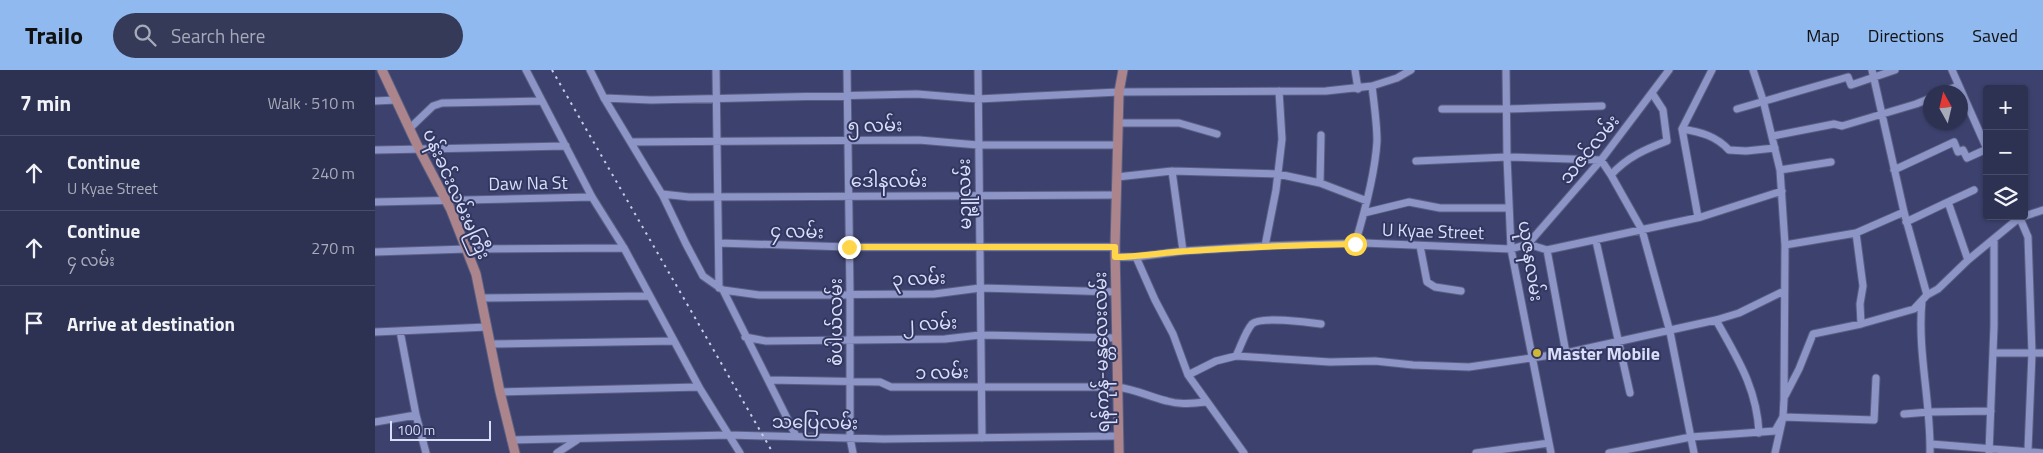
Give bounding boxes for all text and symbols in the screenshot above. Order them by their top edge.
search box [113,13,463,58]
text: Trailo [25,17,83,53]
icon: search [131,21,159,49]
text: Search here [171,21,265,50]
text: Map [1806,22,1840,49]
text: Directions [1868,22,1944,49]
text: Saved [1972,22,2018,49]
north arrow [1923,85,1968,130]
map controls [1983,85,2028,220]
button: + [1983,85,2028,130]
text: 7 min [20,87,71,119]
text: Walk · 510 m [267,91,355,115]
street label: သဇင်လမ်း [1552,108,1626,190]
street label: ၅ လမ်း [847,111,903,141]
street label: ပန်းခင်းလမ်းမကြီး [414,124,498,264]
button: − [1983,130,2028,175]
text: Continue [67,147,140,176]
street label: မဉ္ဇူလမ်း [950,158,980,230]
icon: ahead [20,159,48,187]
text: 240 m [311,161,355,185]
street label: ဒေါနလမ်း [851,167,927,196]
street label: Daw Na St [488,169,569,197]
button: layers [1983,175,2028,220]
text: U Kyae Street [67,176,158,200]
text: Continue [67,216,140,245]
street label: U Kyae Street [1381,216,1485,246]
street label: ၄ လမ်း [770,217,824,247]
street label: ယုဇနလမ်း [1509,219,1551,304]
route start [1344,233,1367,256]
icon: ahead [20,234,48,262]
text: 270 m [311,236,355,260]
route end [838,236,861,259]
text: ၄ လမ်း [67,248,115,272]
street label: ၃ လမ်း [892,264,946,294]
street label: ရန်ကုန်-မန္တလေးလမ်း [1086,271,1118,433]
street label: စံပါယ်လမ်း [822,278,849,366]
icon: arrive [20,309,48,337]
text: Arrive at destination [67,309,235,338]
street label: ၂ လမ်း [902,309,958,339]
place label: Master Mobile [1547,340,1660,367]
marker: Master Mobile [1531,347,1543,359]
street label: ၁ လမ်း [915,358,969,386]
street label: သပြေလမ်း [772,408,858,438]
scale bar [390,418,491,441]
text: 100 m [397,419,435,440]

